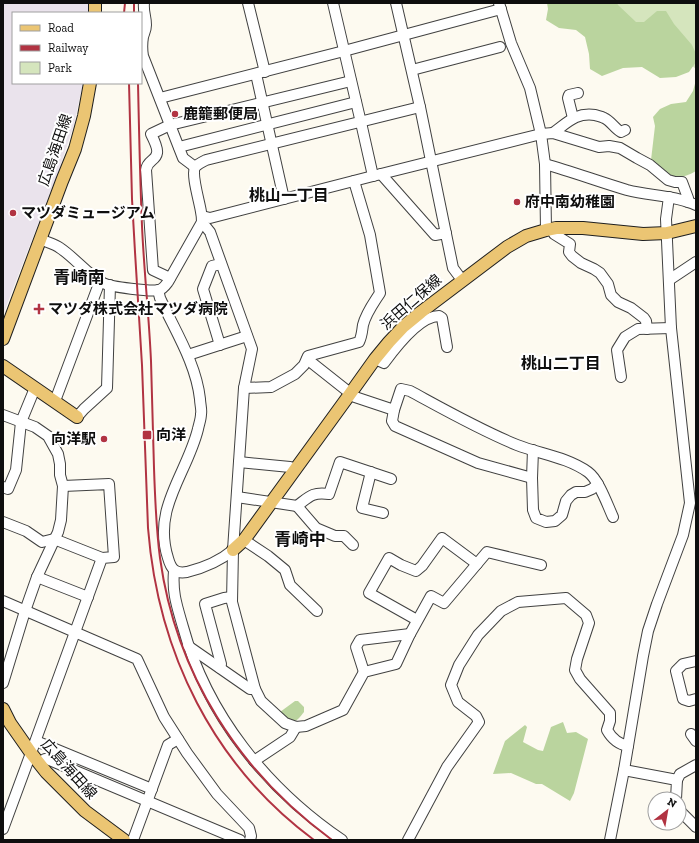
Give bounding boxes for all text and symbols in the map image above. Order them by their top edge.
legend [12,12,142,84]
text: Road [48,21,74,35]
text: Railway [48,41,89,55]
text: Park [48,61,73,75]
place label: 鹿籠郵便局 [183,105,258,123]
marker: 鹿籠郵便局 [170,109,180,119]
street label: 広島海田線 [34,112,76,188]
district label: 桃山一丁目 [249,186,329,205]
place label: 府中南幼稚園 [525,193,615,211]
marker: 府中南幼稚園 [512,197,522,207]
place label: マツダミュージアム [21,204,155,222]
marker: マツダミュージアム [8,208,18,218]
district label: 青崎南 [54,267,105,287]
street label: 浜田仁保線 [377,271,445,333]
place label: マツダ株式会社マツダ病院 [48,300,228,318]
marker: マツダ株式会社マツダ病院 [33,303,45,315]
district label: 桃山二丁目 [521,354,601,373]
place label: 向洋 [156,426,186,444]
marker: 向洋 [141,429,153,441]
place label: 向洋駅 [51,430,96,448]
marker: 向洋駅 [99,434,109,444]
district label: 青崎中 [275,529,326,549]
street label: 広島海田線 [37,735,101,803]
north arrow [647,791,687,831]
text: N [665,795,679,811]

